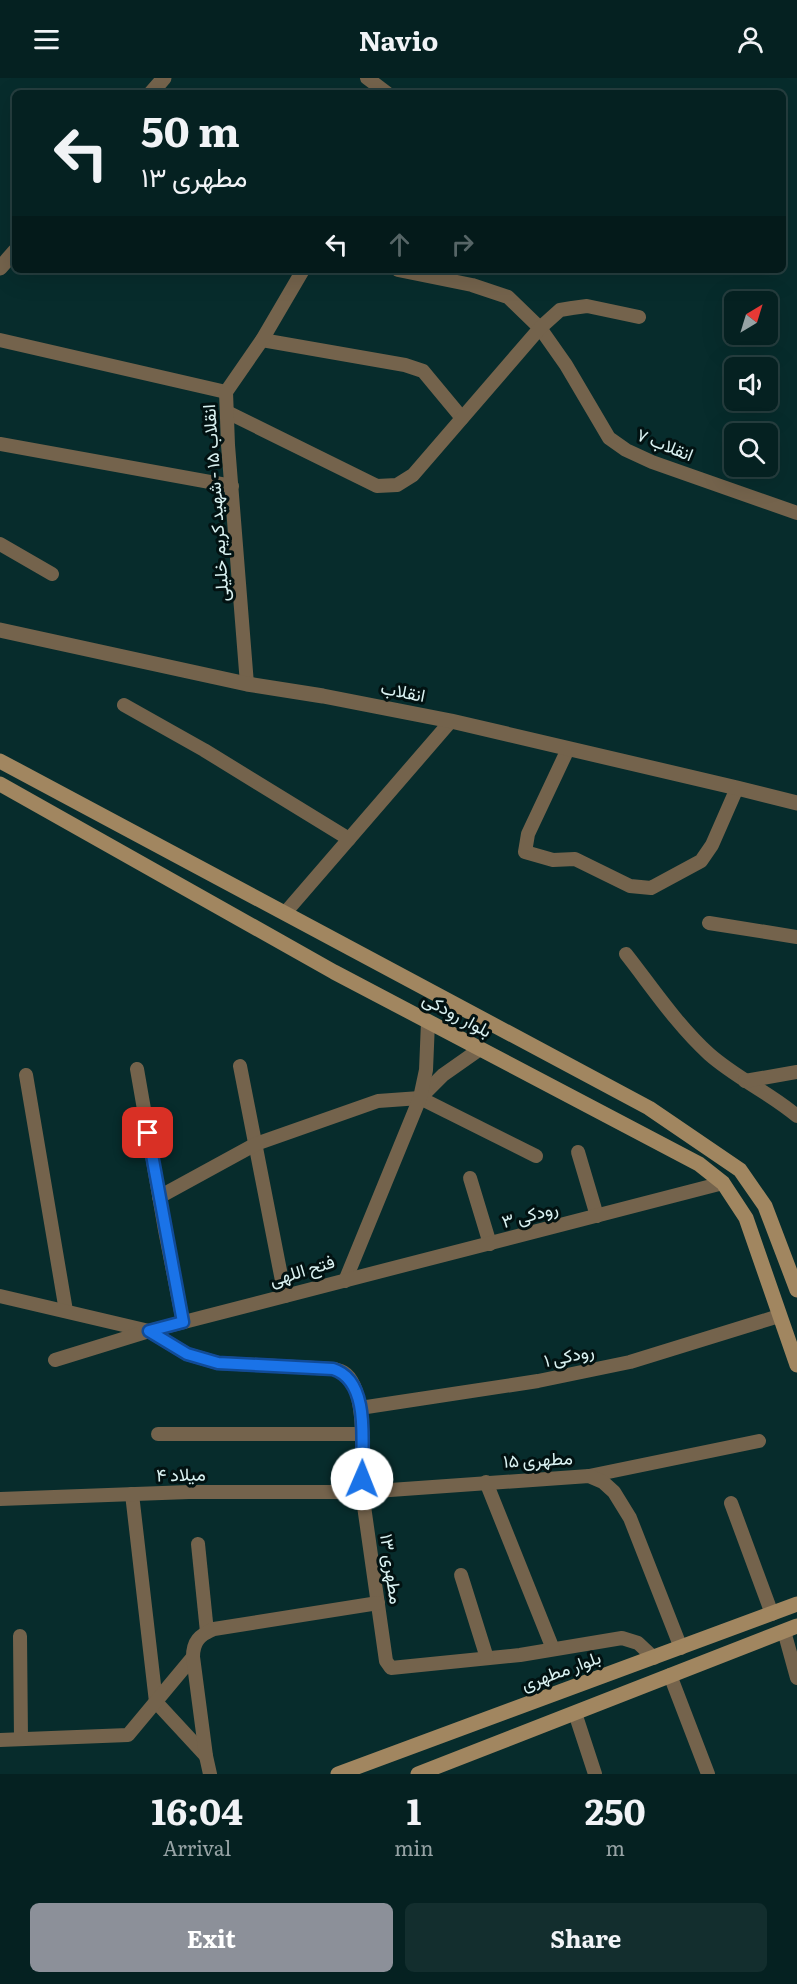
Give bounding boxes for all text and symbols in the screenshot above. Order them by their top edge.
text: Navio [359,19,438,59]
icon: menu [30,23,63,56]
icon: person [734,23,767,56]
text: 50 m [141,98,240,160]
icon: left [42,114,120,192]
text: مطهری ۱۳ [141,155,248,195]
icon: left [320,228,353,261]
icon: ahead [383,228,416,261]
icon: right [446,228,479,261]
north arrow [724,291,778,345]
map controls [724,291,778,477]
button: sound [724,357,778,411]
street label: انقلاب ۱۵ - شهید کریم خلیلی [194,403,235,603]
street label: انقلاب ۷ [633,420,698,467]
button: search [724,423,778,477]
street label: انقلاب [379,673,428,708]
street label: بلوار رودکی [418,984,497,1043]
pin [122,1107,173,1158]
icon: arrive [131,1116,164,1149]
street label: رودکی ۳ [498,1193,561,1234]
street label: فتح اللهی [266,1247,338,1292]
street label: رودکی ۱ [541,1336,596,1373]
street label: مطهری ۱۵ [502,1443,573,1474]
position arrow [330,1447,394,1511]
street label: میلاد ۴ [156,1460,206,1487]
street label: مطهری ۱۳ [374,1532,411,1606]
street label: بلوار مطهری [517,1643,604,1697]
text: 16:04 [151,1783,243,1836]
text: 1 [406,1783,421,1836]
text: 250 [585,1783,646,1836]
text: Arrival [163,1832,231,1862]
text: min [394,1832,434,1862]
text: m [606,1832,625,1862]
button: Exit [30,1903,393,1972]
button: Share [405,1903,767,1972]

